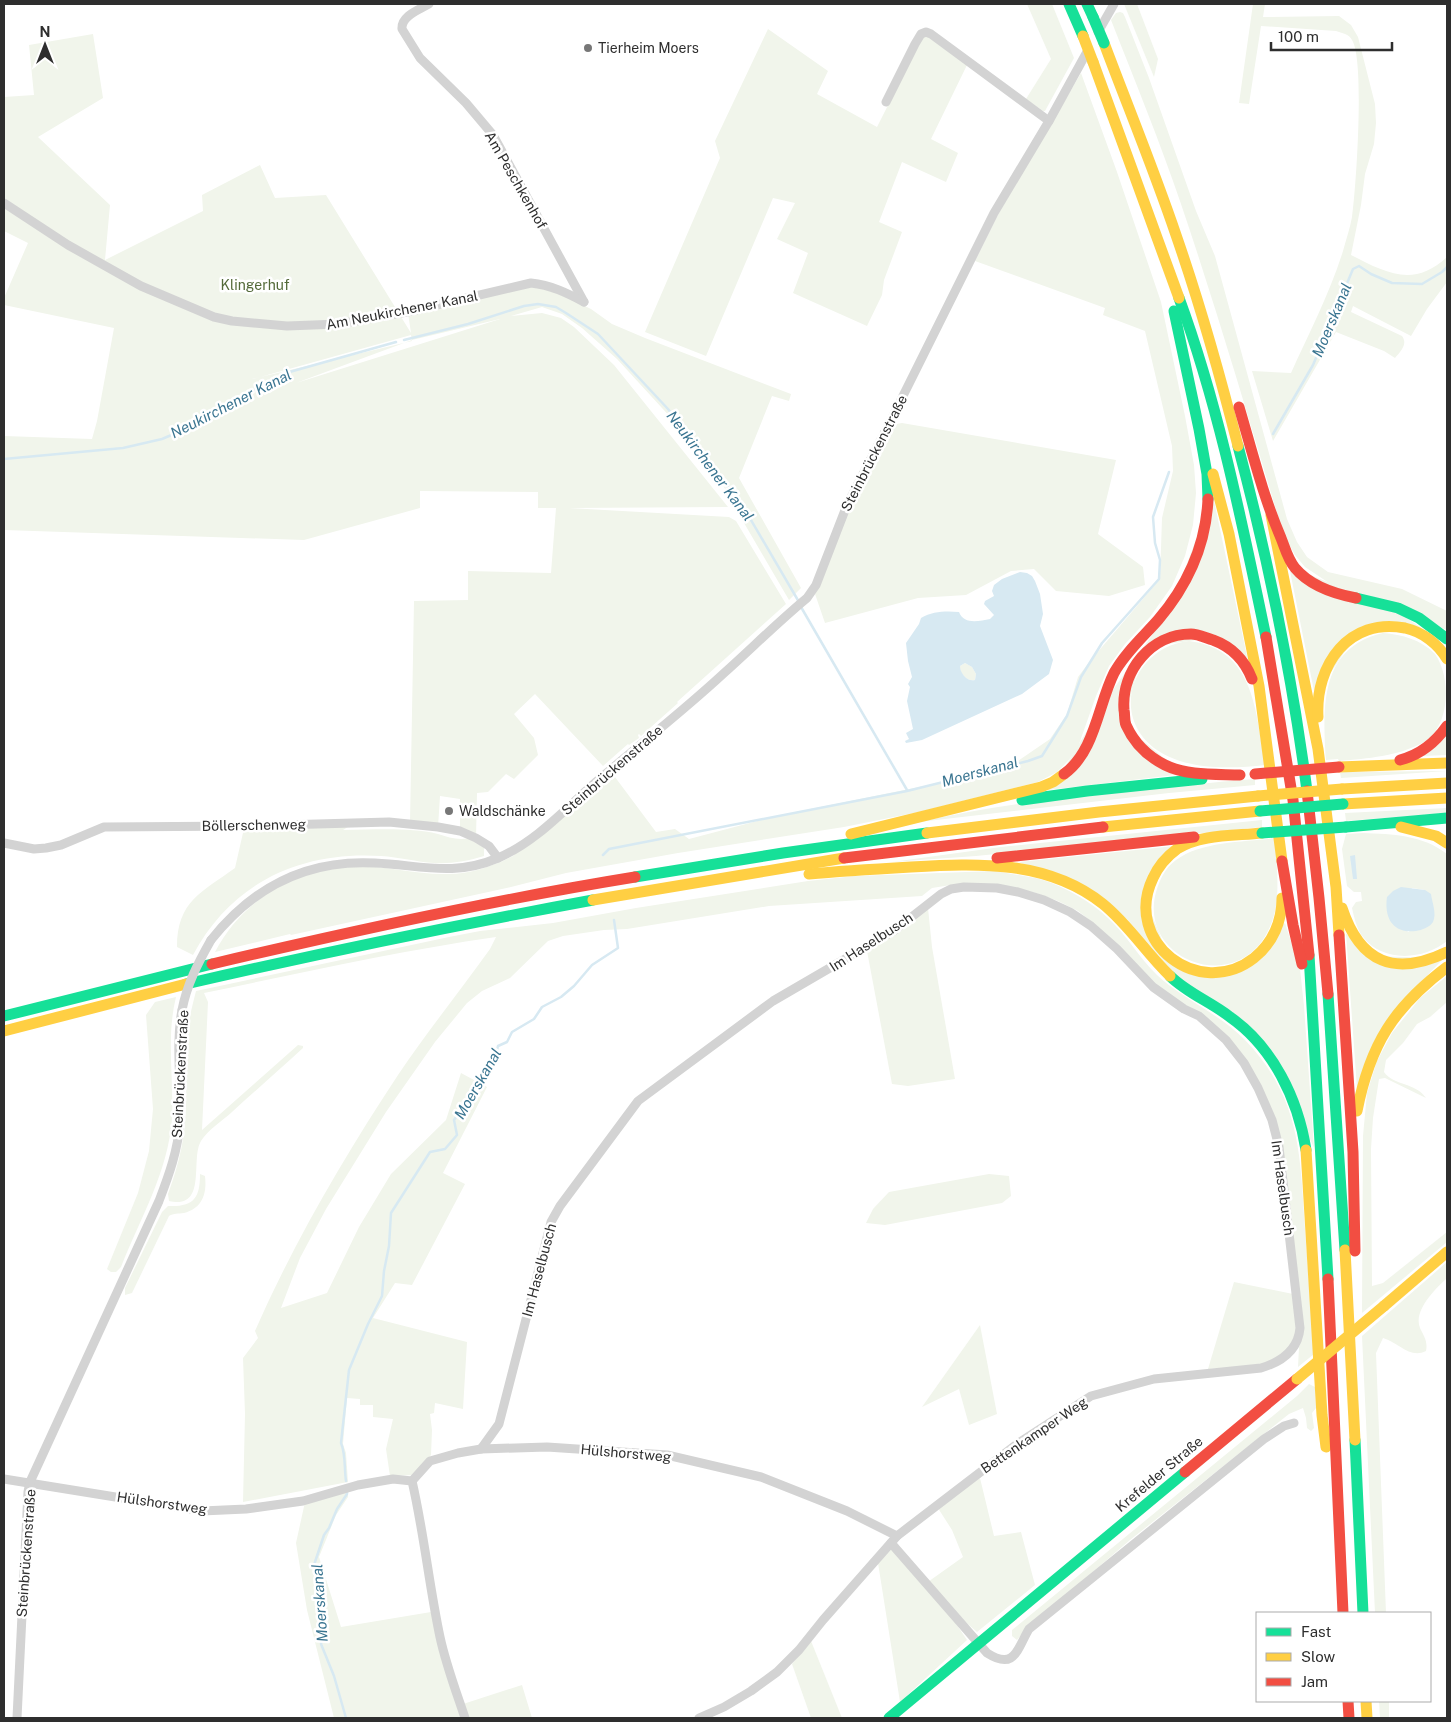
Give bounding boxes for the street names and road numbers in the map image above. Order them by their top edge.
street label: Am Peschkenhof [482,129,551,232]
street label: Am Neukirchener Kanal [325,287,479,333]
street label: Steinbrückenstraße [838,392,910,514]
street label: Steinbrückenstraße [558,722,666,818]
street label: Böllerschenweg [202,816,307,834]
street label: Im Haselbusch [826,909,916,975]
street label: Steinbrückenstraße [169,1009,191,1139]
street label: Im Haselbusch [1268,1139,1298,1237]
street label: Im Haselbusch [519,1221,559,1319]
street label: Bettenkamper Weg [978,1393,1090,1477]
street label: Krefelder Straße [1112,1433,1206,1515]
street label: Hülshorstweg [580,1441,672,1465]
street label: Steinbrückenstraße [14,1488,38,1618]
street label: Hülshorstweg [116,1489,209,1517]

